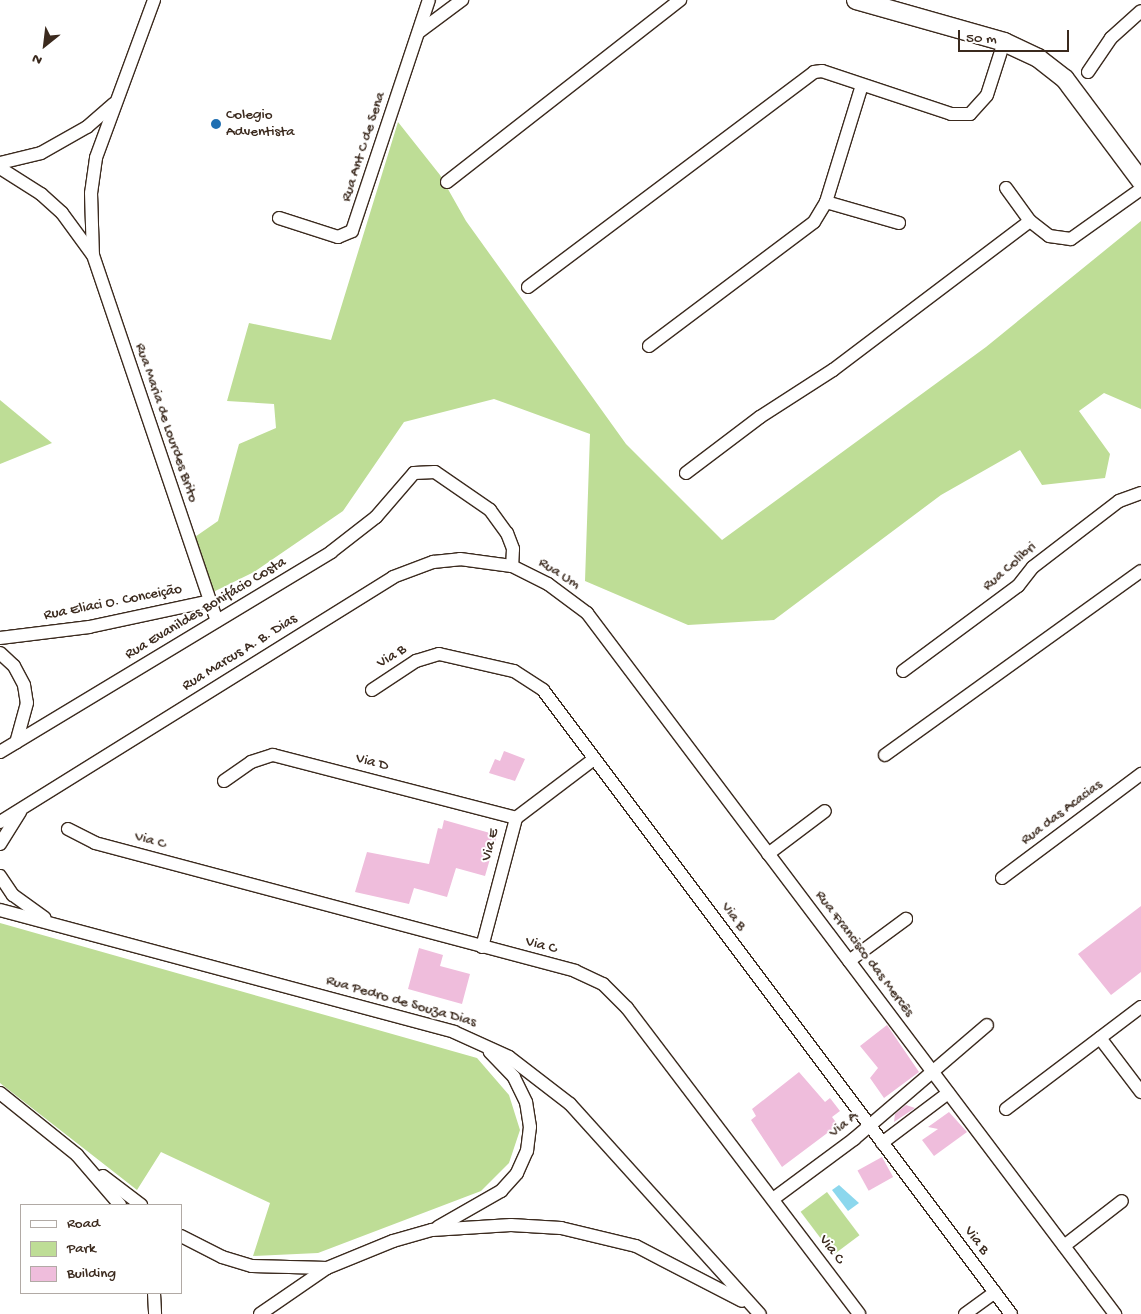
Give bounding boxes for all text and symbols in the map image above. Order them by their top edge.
north arrow [20,20,70,70]
scale bar [961,20,1072,52]
text: 50 m [966,30,997,48]
text: N [29,49,46,68]
street label: Rua Ant C de Sena [338,90,390,204]
place label: Colegio Adventista [226,106,294,141]
marker: Colegio Adventista [210,118,222,130]
street label: Rua Maria de Lourdes Brito [130,341,202,505]
street label: Rua Colibri [979,539,1041,595]
street label: Rua Evanildes Bonifácio Costa [122,554,290,664]
street label: Rua Um [535,554,583,594]
street label: Rua Eliaci O. Conceição [42,581,184,625]
street label: Rua Marcus A. B. Dias [179,610,301,696]
street label: Via B [374,641,410,673]
street label: Via D [354,750,390,776]
street label: Rua das Acacias [1018,776,1106,850]
street label: Via E [478,827,504,863]
street label: Via C [132,828,168,854]
street label: Rua Francisco das Mercês [811,887,917,1021]
street label: Via B [716,899,750,935]
street label: Via C [523,933,559,959]
street label: Rua Pedro de Souza Dias [324,972,478,1032]
street label: Via A [826,1108,862,1142]
legend [20,1204,182,1294]
text: Road [67,1215,100,1233]
street label: Via B [959,1223,993,1259]
street label: Via C [814,1232,848,1268]
text: Park [67,1240,96,1258]
text: Building [67,1265,116,1283]

